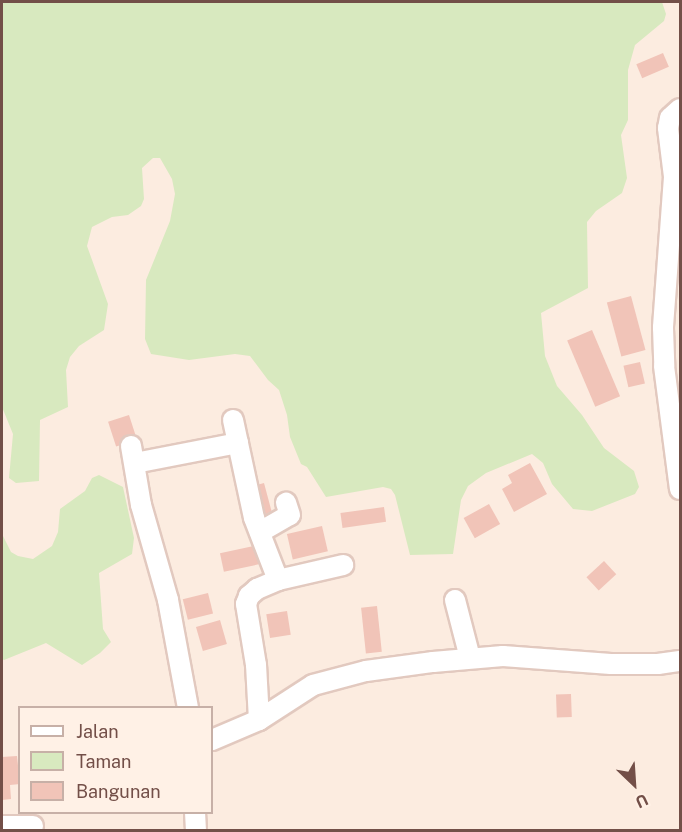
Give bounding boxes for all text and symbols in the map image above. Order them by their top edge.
legend [18,706,213,814]
text: Jalan [76,721,119,742]
text: Taman [76,751,131,772]
north arrow [604,754,664,814]
text: Bangunan [76,781,161,802]
text: U [633,790,651,812]

